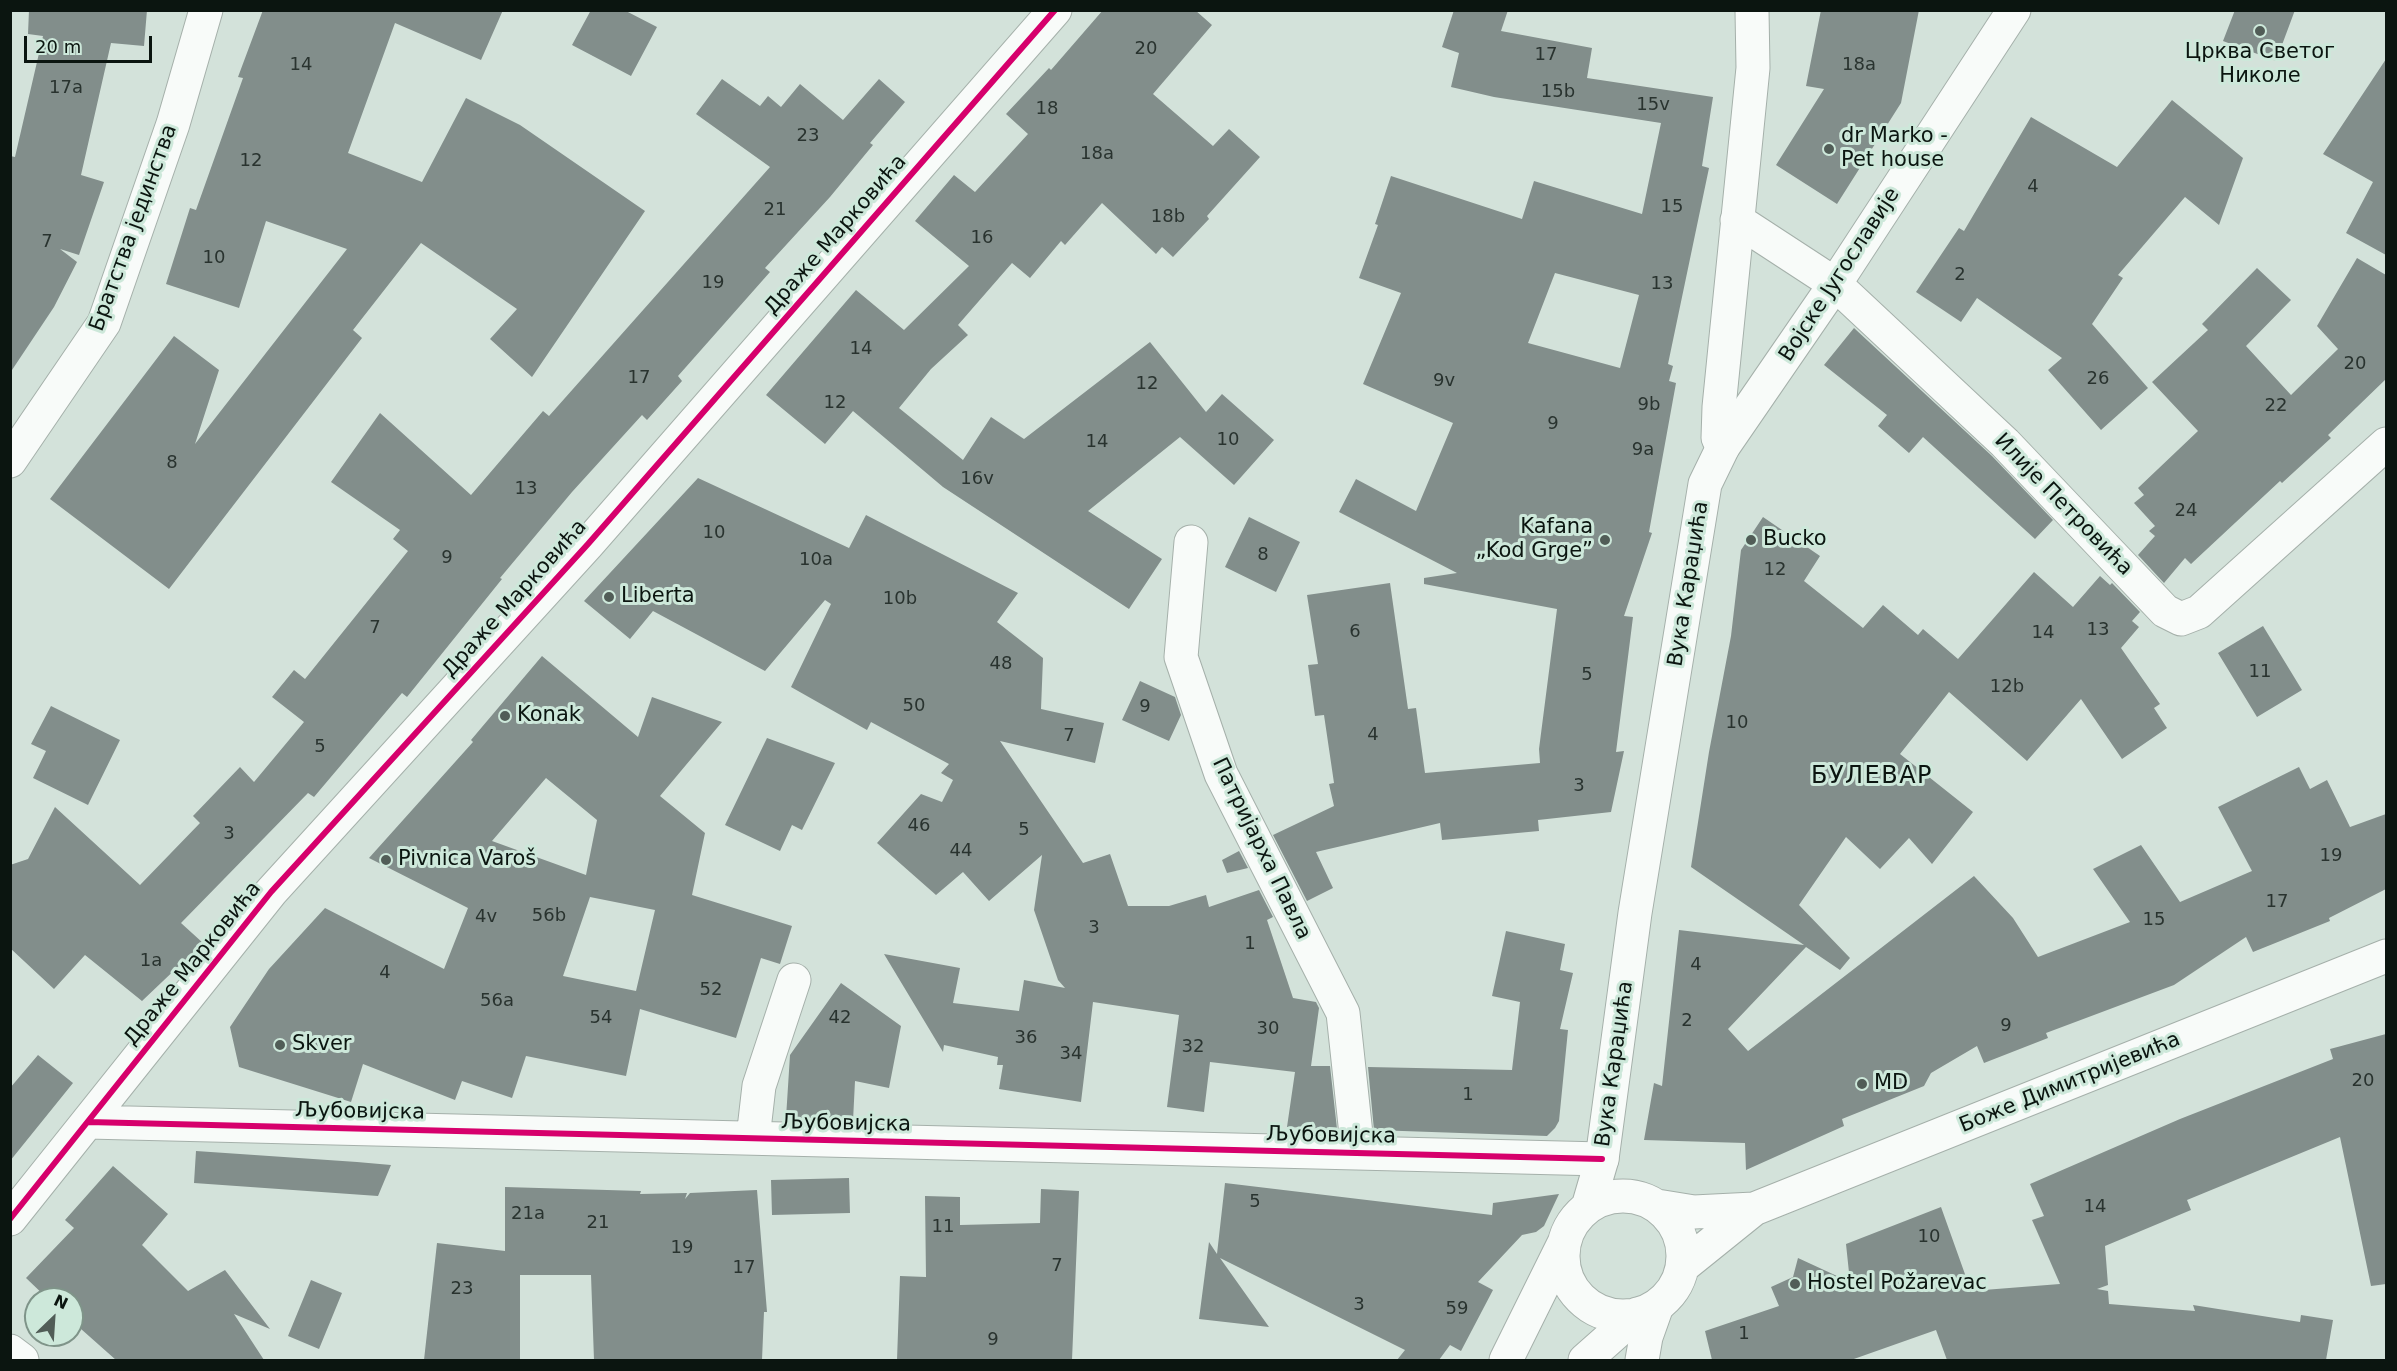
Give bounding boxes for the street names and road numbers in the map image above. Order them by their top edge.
street label: Братства јединства [85,121,183,335]
street label: Драже Марковића [760,150,912,320]
street label: Војске Југославије [1774,183,1906,367]
street label: Илије Петровића [1989,429,2137,581]
street label: Вука Караџића [1663,500,1715,668]
street label: Драже Марковића [438,515,592,683]
street label: Патријарха Павла [1206,754,1316,944]
street label: Драже Марковића [119,877,267,1051]
street label: Вука Караџића [1591,980,1639,1148]
street label: Боже Димитријевића [1956,1027,2184,1139]
street label: Љубовијска [295,1098,425,1126]
street label: Љубовијска [781,1110,911,1138]
street label: Љубовијска [1266,1122,1396,1150]

